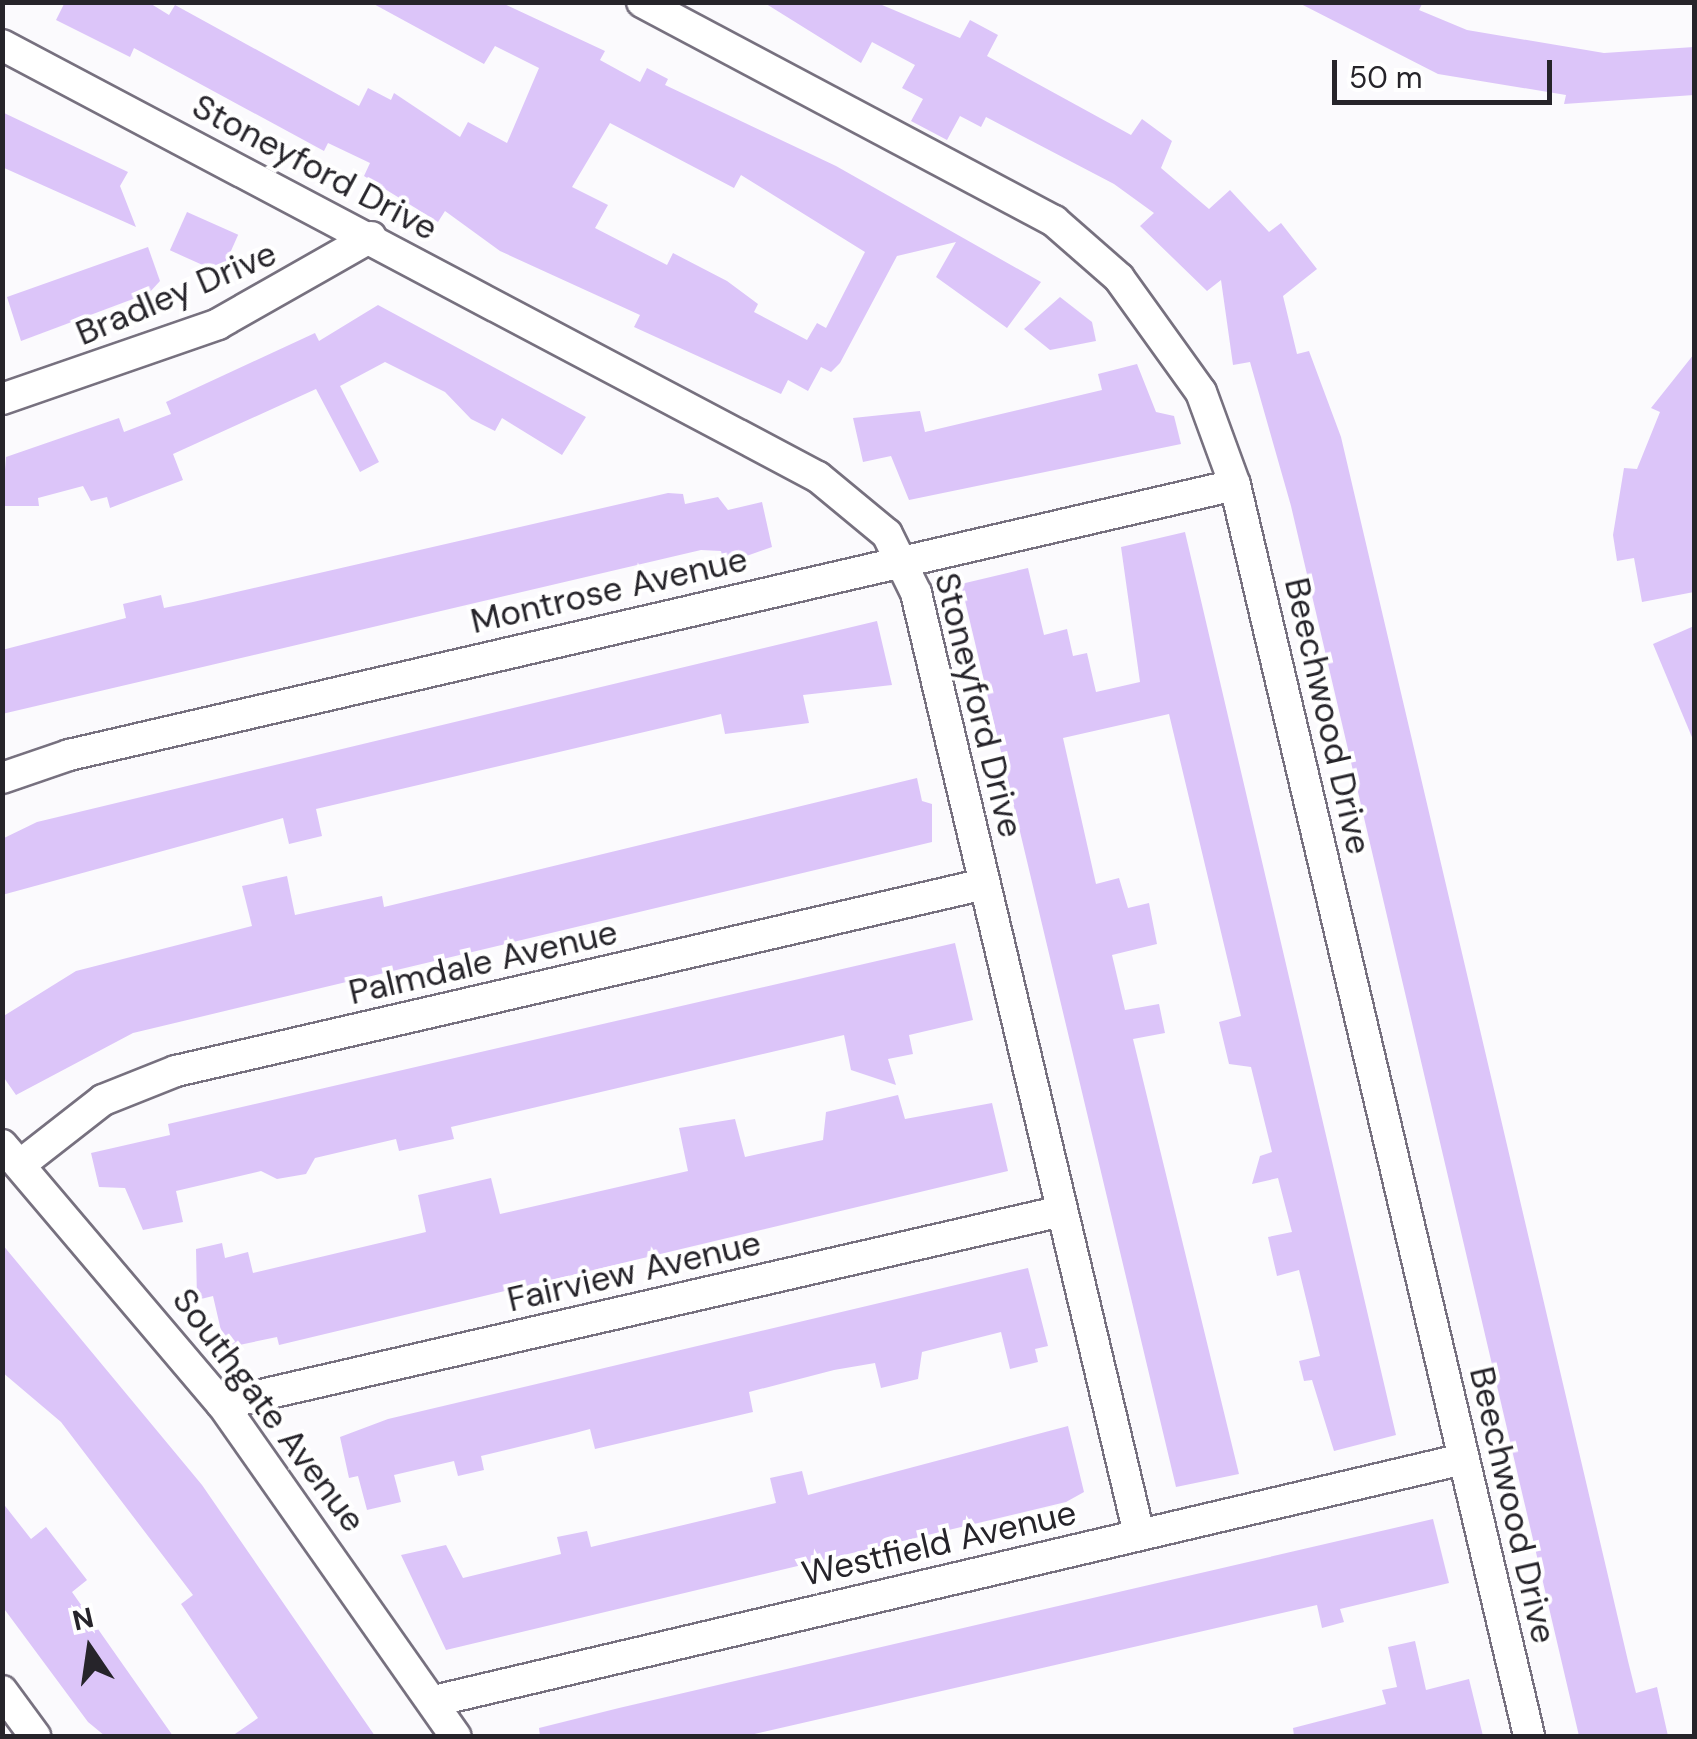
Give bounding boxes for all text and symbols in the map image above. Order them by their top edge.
scale bar [1337,40,1557,102]
text: 50 m [1349,58,1423,97]
street label: Stoneyford Drive [185,85,445,249]
street label: Bradley Drive [69,232,283,354]
street label: Montrose Avenue [467,538,751,642]
street label: Stoneyford Drive [926,568,1032,842]
street label: Beechwood Drive [1276,574,1380,858]
street label: Palmdale Avenue [345,911,621,1013]
street label: Fairview Avenue [503,1221,765,1321]
street label: Southgate Avenue [164,1280,374,1540]
street label: Beechwood Drive [1461,1363,1565,1647]
street label: Westfield Avenue [798,1491,1080,1595]
north arrow [40,1599,140,1699]
text: N [69,1599,97,1640]

